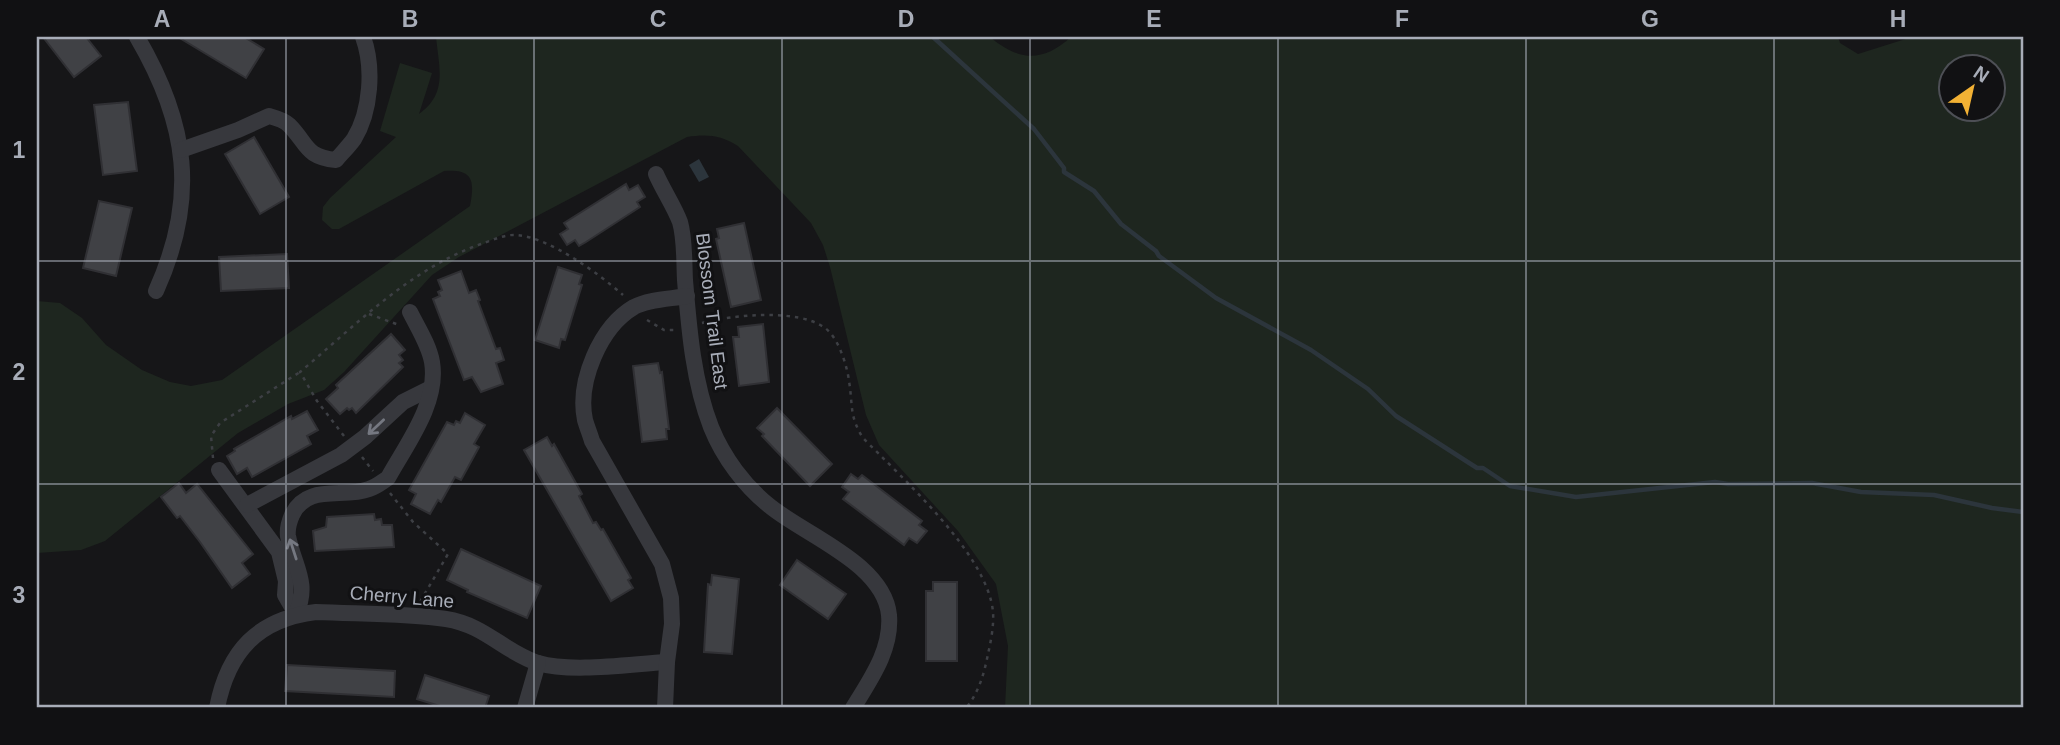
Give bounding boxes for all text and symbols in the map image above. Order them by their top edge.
text: A [154,6,170,32]
text: B [402,6,418,32]
text: C [650,6,666,32]
text: D [898,6,914,32]
text: E [1146,6,1162,32]
text: F [1395,6,1409,32]
text: G [1641,6,1659,32]
text: H [1890,6,1906,32]
north arrow [1938,52,2008,122]
text: N [1970,62,1993,87]
text: 1 [13,137,26,163]
street label: Blossom Trail East [692,232,732,391]
text: 2 [13,359,25,385]
one-way arrow [368,419,385,436]
one-way arrow [285,538,298,560]
text: 3 [13,582,25,608]
street label: Cherry Lane [349,582,455,612]

